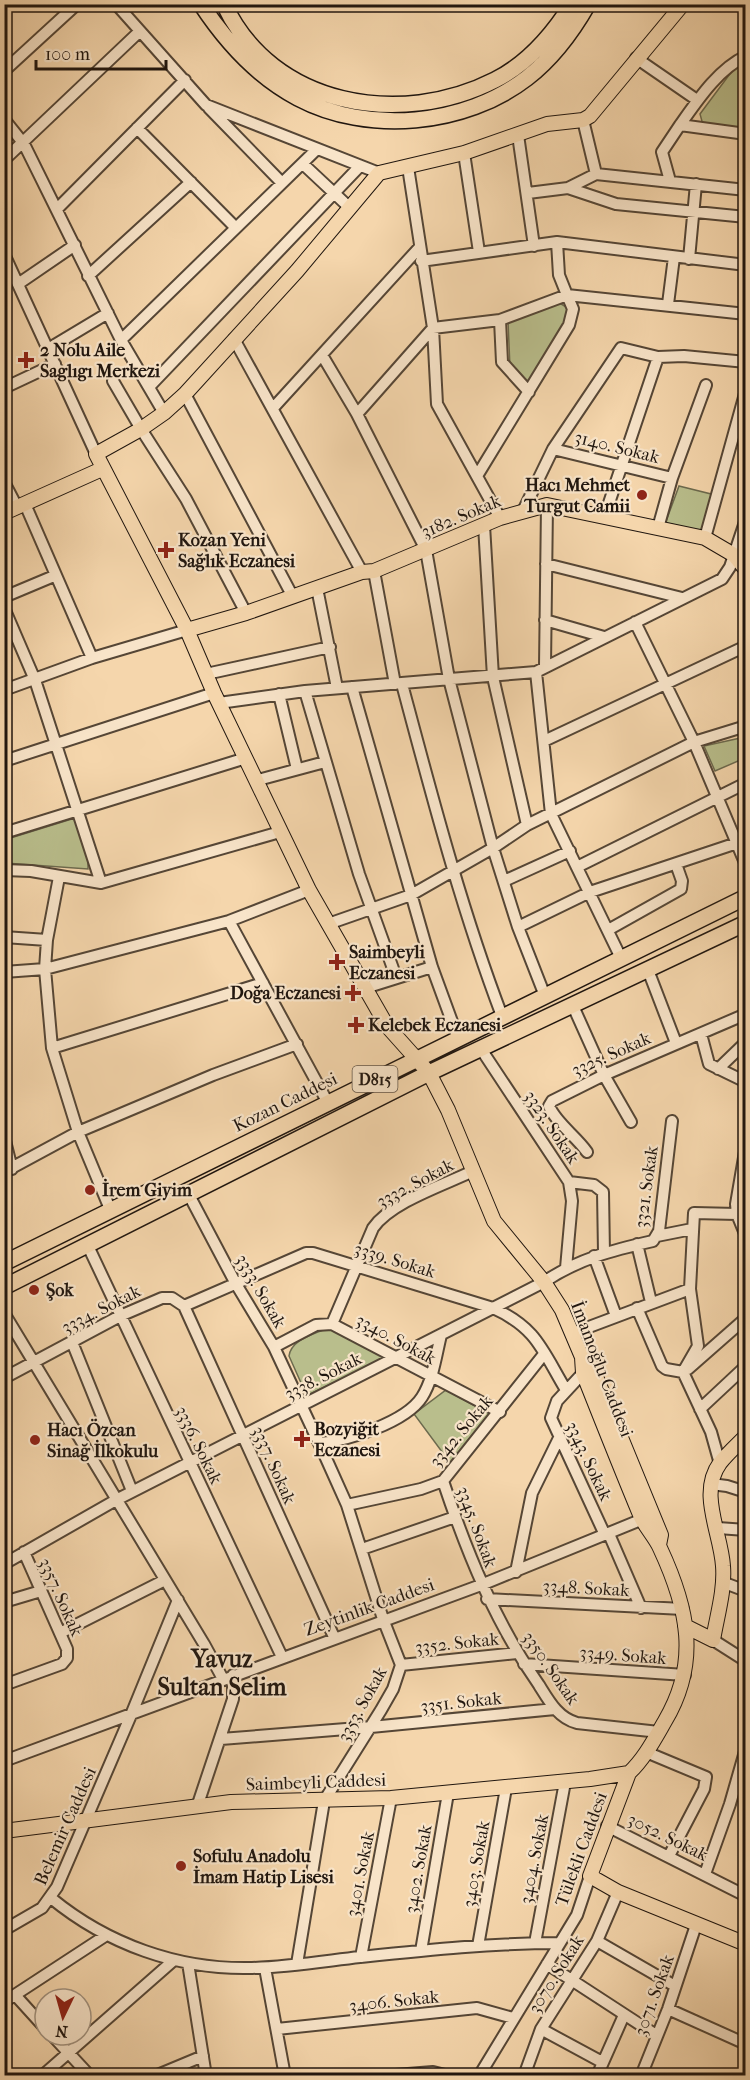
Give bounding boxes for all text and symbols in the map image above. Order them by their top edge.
scale bar [36,33,166,71]
text: 100 m [45,44,90,65]
place label: 2 Nolu Aile Saglıgı Merkezi [40,340,161,382]
marker: 2 Nolu Aile Saglıgı Merkezi [17,351,35,369]
street label: 3140. Sokak [572,427,662,468]
place label: Hacı Mehmet Turgut Camii [523,475,631,517]
marker: Hacı Mehmet Turgut Camii [635,488,649,502]
street label: 3182. Sokak [418,490,505,543]
place label: Kozan Yeni Sağlık Eczanesi [178,530,296,572]
marker: Kozan Yeni Sağlık Eczanesi [159,543,173,557]
place label: Saimbeyli Eczanesi [349,942,425,984]
marker: Saimbeyli Eczanesi [330,955,344,969]
place label: Doğa Eczanesi [230,983,342,1004]
marker: Doğa Eczanesi [346,986,360,1000]
place label: Kelebek Eczanesi [368,1015,502,1036]
marker: Kelebek Eczanesi [349,1018,363,1032]
street label: 3325. Sokak [568,1027,655,1081]
road number: D815 [352,1066,398,1092]
street label: Kozan Caddesi [230,1068,341,1137]
street label: 3323. Sokak [519,1087,584,1169]
street label: 3321. Sokak [630,1144,663,1230]
street label: 3332. Sokak [373,1154,458,1212]
place label: İrem Giyim [102,1178,193,1201]
marker: İrem Giyim [83,1183,97,1197]
street label: 3339. Sokak [352,1238,439,1283]
street label: 3333. Sokak [231,1250,291,1333]
place label: Şok [46,1280,74,1301]
street label: 3334. Sokak [58,1280,145,1338]
marker: Şok [27,1283,41,1297]
street label: İmamoğlu Caddesi [566,1298,638,1441]
street label: 3340. Sokak [352,1310,440,1370]
street label: 3338. Sokak [281,1348,366,1405]
street label: 3342. Sokak [425,1391,498,1471]
street label: 3336. Sokak [171,1403,227,1488]
place label: Hacı Özcan Sinağ İlkokulu [47,1418,159,1462]
street label: 3343. Sokak [561,1418,616,1505]
place label: Bozyiğit Eczanesi [314,1419,381,1461]
street label: 3337. Sokak [247,1423,300,1508]
marker: Bozyiğit Eczanesi [295,1432,309,1446]
marker: Hacı Özcan Sinağ İlkokulu [28,1433,42,1447]
street label: 3345. Sokak [452,1484,501,1571]
street label: 3357. Sokak [34,1555,87,1640]
street label: Zeytinlik Caddesi [301,1574,438,1641]
street label: 3348. Sokak [542,1576,631,1601]
street label: 3350. Sokak [518,1628,584,1710]
street label: 3352. Sokak [414,1629,501,1658]
street label: 3349. Sokak [579,1642,668,1669]
district label: Yavuz Sultan Selim [158,1645,288,1701]
street label: 3353. Sokak [333,1662,392,1745]
street label: 3351. Sokak [419,1688,503,1717]
street label: Belemir Caddesi [30,1763,101,1888]
street label: Saimbeyli Caddesi [245,1770,387,1795]
street label: Tülekli Caddesi [551,1789,612,1909]
street label: 3052. Sokak [624,1809,712,1866]
street label: 3404. Sokak [515,1812,554,1906]
street label: 3403. Sokak [459,1818,495,1909]
street label: 3402. Sokak [400,1822,437,1915]
street label: 3401. Sokak [342,1829,379,1919]
place label: Sofulu Anadolu İmam Hatip Lisesi [193,1846,334,1888]
marker: Sofulu Anadolu İmam Hatip Lisesi [174,1859,188,1873]
street label: 3070. Sokak [524,1931,589,2017]
street label: 3071. Sokak [630,1951,679,2039]
street label: 3406. Sokak [348,1986,441,2017]
north arrow [33,1987,93,2047]
text: N [54,2021,69,2041]

